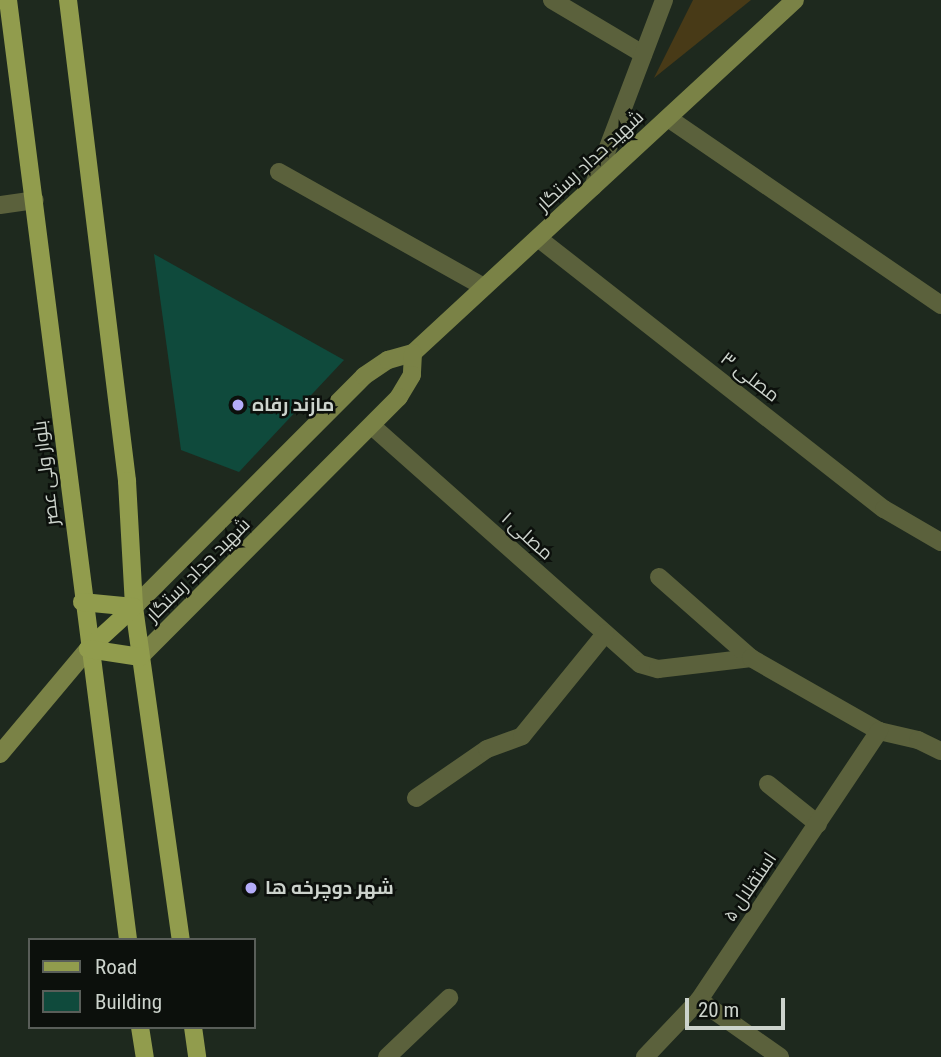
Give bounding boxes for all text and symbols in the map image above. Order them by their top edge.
street label: شهید حداد رستگار [532,106,648,216]
street label: مصلی ۳ [716,347,784,407]
place label: مازند رفاه [252,394,334,416]
marker: مازند رفاه [230,397,246,413]
street label: بلوار ولی عصر [28,419,64,527]
street label: مصلی ۱ [497,507,557,565]
street label: شهید حداد رستگار [141,513,255,627]
street label: استقلال ۵ [719,848,781,926]
place label: شهر دوچرخه ها [265,877,394,899]
marker: شهر دوچرخه ها [243,880,259,896]
legend [28,938,256,1029]
text: Road [95,955,137,979]
scale bar [689,984,789,1028]
text: Building [95,990,162,1014]
text: 20 m [698,998,739,1022]

